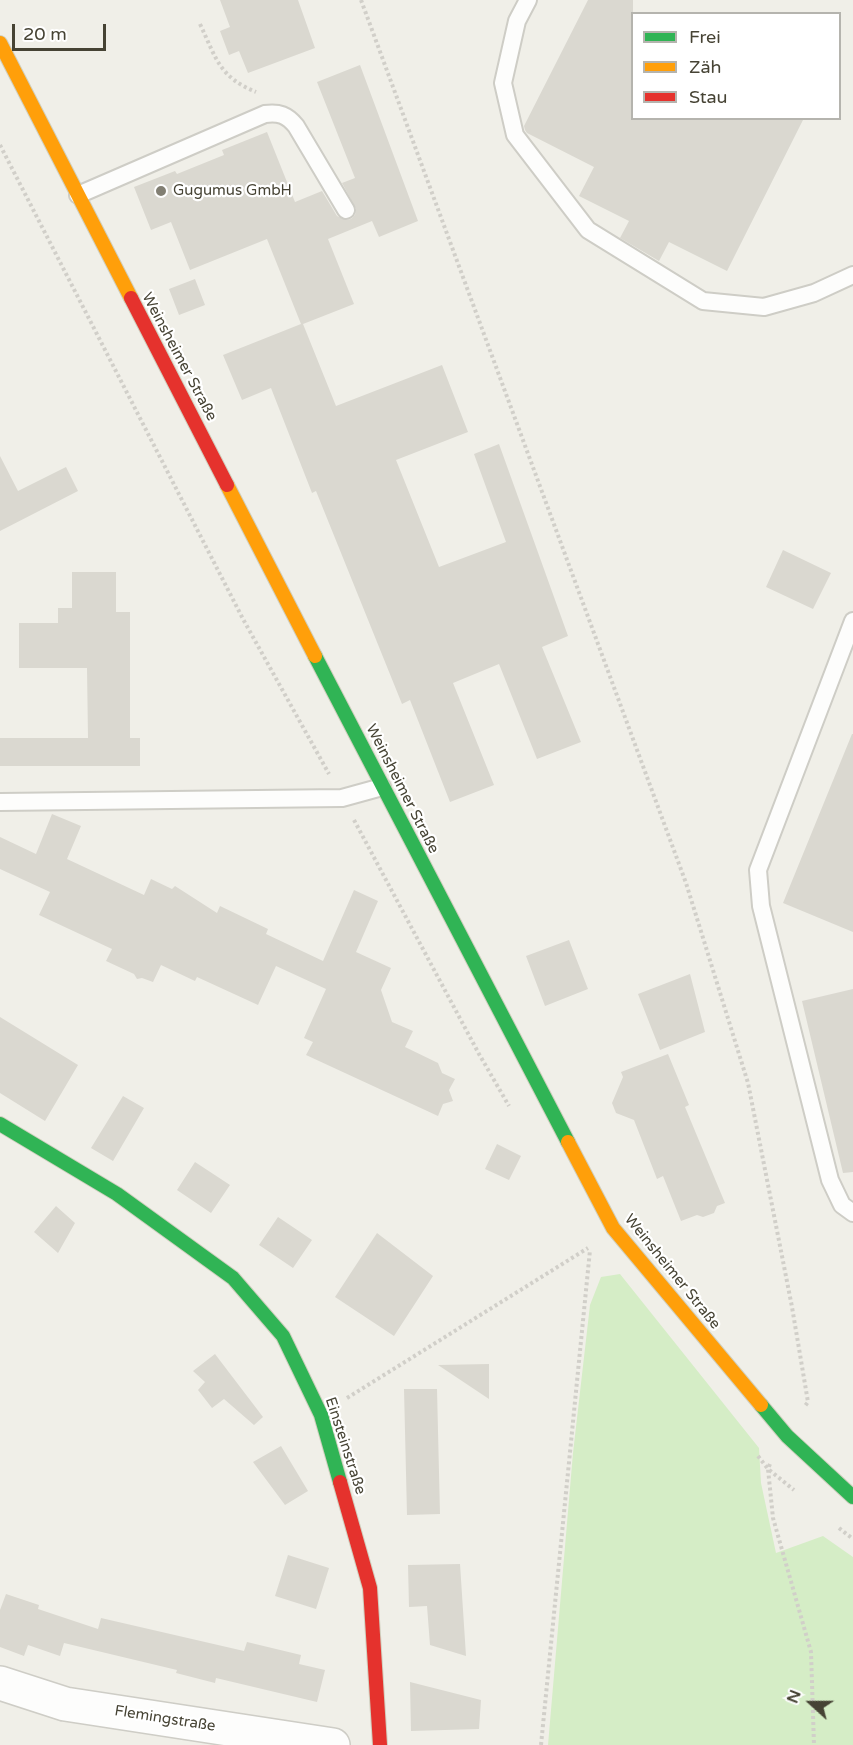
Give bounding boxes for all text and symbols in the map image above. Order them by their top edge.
scale bar [15,12,110,50]
legend [631,12,841,120]
text: 20 m [23,23,67,45]
text: Frei [689,26,721,48]
text: Zäh [689,56,722,78]
text: Stau [689,86,728,108]
place label: Gugumus GmbH [173,182,292,200]
marker: Gugumus GmbH [154,184,168,198]
street label: Weinsheimer Straße [138,290,220,424]
street label: Weinsheimer Straße [362,721,442,857]
street label: Weinsheimer Straße [620,1211,724,1333]
street label: Einsteinstraße [321,1395,369,1497]
north arrow [781,1673,841,1733]
text: N [783,1687,806,1706]
street label: Flemingstraße [113,1702,217,1736]

